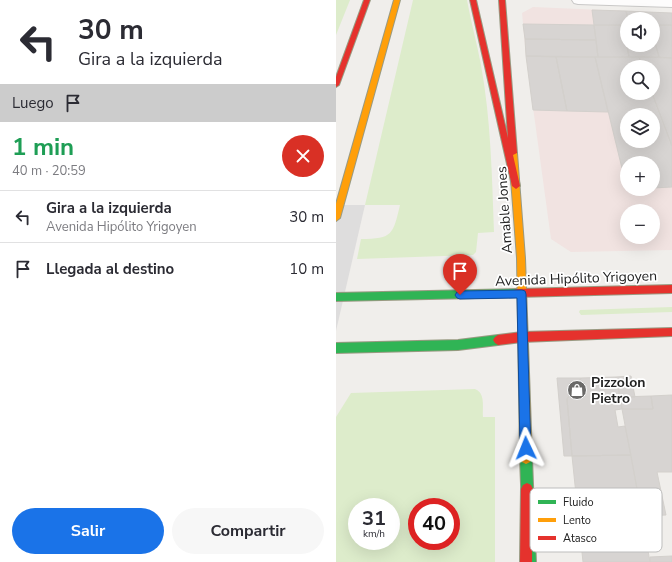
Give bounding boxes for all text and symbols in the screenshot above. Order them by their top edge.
text: 30 m [78,11,144,49]
map controls [620,12,660,244]
button: sound [620,12,660,52]
icon: left [12,16,64,68]
text: Gira a la izquierda [78,47,222,71]
button: search [620,60,660,100]
icon: arrive [62,92,84,114]
text: Luego [12,93,54,113]
button: layers [620,108,660,148]
text: 1 min [12,131,74,163]
button: close [282,135,324,177]
button: + [620,156,660,196]
text: 40 m · 20:59 [12,162,86,180]
street label: Amable Jones [492,165,517,254]
text: Gira a la izquierda [46,198,172,218]
button: − [620,204,660,244]
icon: left [12,206,34,228]
text: 30 m [289,207,324,227]
text: Avenida Hipólito Yrigoyen [46,218,197,236]
pin [443,254,477,295]
icon: arrive [12,258,34,280]
text: Llegada al destino [46,259,174,279]
text: 10 m [289,259,324,279]
icon: arrive [449,260,471,282]
street label: Avenida Hipólito Yrigoyen [495,266,657,291]
place label: Pizzolon Pietro [591,373,646,408]
shop icon: Pizzolon Pietro [566,379,588,401]
position arrow [505,427,547,469]
legend [530,488,662,552]
text: Fluido [563,495,594,510]
speed limit sign: 40 [408,498,460,550]
text: 31 [362,505,386,532]
button: Salir [12,508,164,554]
button: Compartir [172,508,324,554]
text: Lento [563,513,591,528]
text: km/h [363,527,385,541]
text: Atasco [563,531,597,546]

